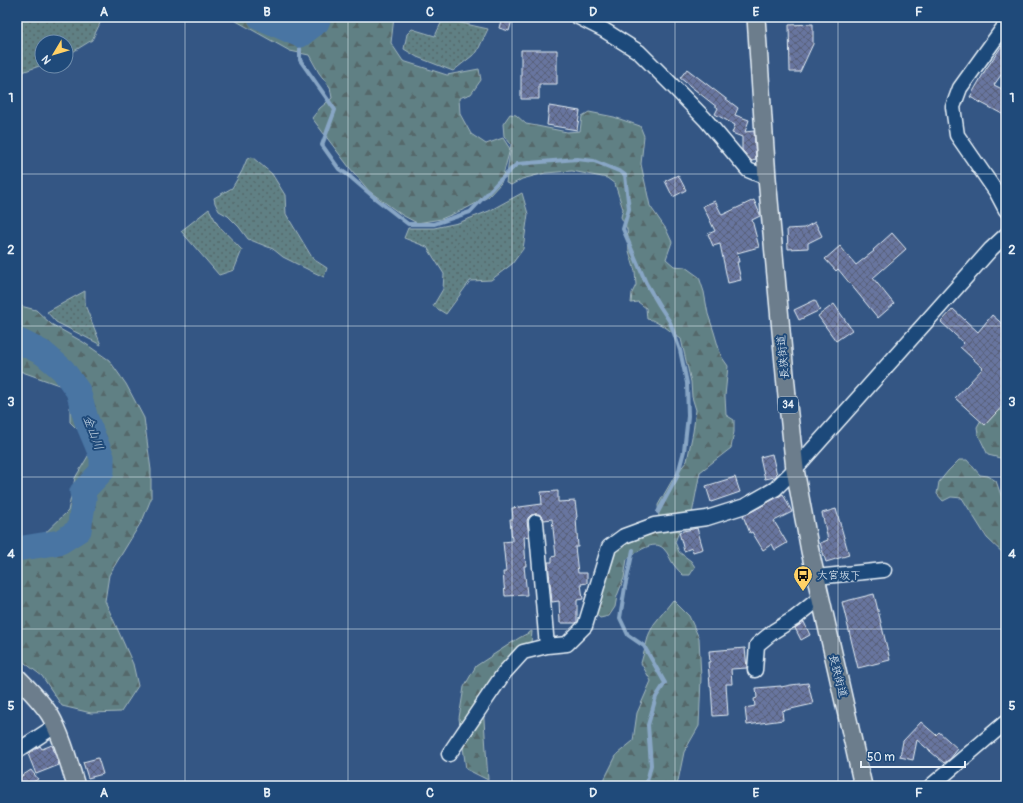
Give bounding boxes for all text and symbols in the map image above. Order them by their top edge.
text: A [100,4,109,20]
text: B [263,4,271,20]
text: C [426,4,434,20]
text: D [589,4,597,20]
text: E [753,4,760,20]
text: F [915,4,923,20]
north arrow [34,34,74,74]
text: N [39,52,54,67]
text: 1 [8,90,14,106]
text: 1 [1009,90,1015,106]
text: 2 [7,242,15,258]
text: 2 [1008,242,1016,258]
street label: 長狭街道 [775,335,791,379]
text: 3 [7,394,15,410]
text: 3 [1008,394,1016,410]
road number: 34 [778,397,798,413]
water label: 金山川 [80,414,106,452]
text: 4 [7,546,15,562]
text: 4 [1008,546,1016,562]
bus stop icon: 大宮坂下 [792,564,814,592]
place label: 大宮坂下 [817,569,861,582]
street label: 長狭街道 [826,653,850,699]
text: 5 [7,698,15,714]
text: 5 [1008,698,1016,714]
scale bar [861,743,965,769]
text: 50 m [867,750,895,765]
text: A [100,785,109,801]
text: B [263,785,271,801]
text: C [426,785,434,801]
text: D [589,785,597,801]
text: E [753,785,760,801]
text: F [915,785,923,801]

